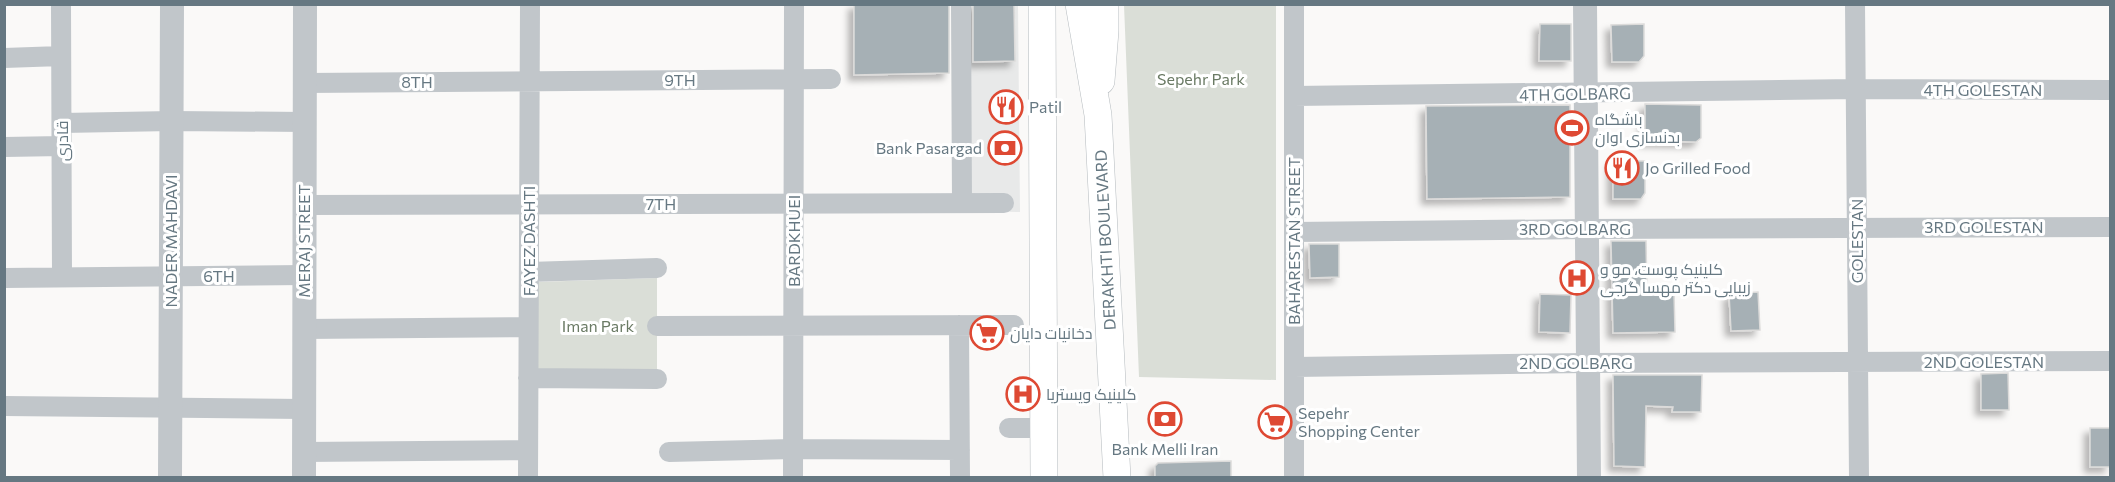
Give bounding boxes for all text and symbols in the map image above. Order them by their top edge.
park label: Sepehr Park [1157,69,1245,88]
street label: 9TH [664,70,696,89]
street label: 8TH [401,72,433,91]
street label: 4TH GOLESTAN [1924,80,2042,99]
street label: 4TH GOLBARG [1519,83,1631,104]
restaurant icon: Patil [988,89,1024,125]
place label: Patil [1029,97,1062,116]
place label: باشگاه بدنسازی اوان [1595,109,1680,148]
sports icon: باشگاه بدنسازی اوان [1554,110,1590,146]
street label: قادری [52,121,73,161]
bank icon: Bank Pasargad [987,130,1023,166]
place label: Bank Pasargad [876,138,982,157]
street label: DERAKHTI BOULEVARD [1090,149,1119,331]
restaurant icon: Jo Grilled Food [1604,150,1640,186]
street label: BAHARESTAN STREET [1284,157,1303,325]
place label: Jo Grilled Food [1645,158,1751,177]
street label: NADER MAHDAVI [161,174,180,308]
street label: MERAJ STREET [294,184,313,298]
street label: FAYEZ DASHTI [519,186,538,296]
street label: 7TH [646,194,676,213]
street label: BARDKHUEI [784,195,803,287]
street label: GOLESTAN [1847,199,1866,283]
street label: 3RD GOLESTAN [1924,217,2044,236]
street label: 3RD GOLBARG [1519,219,1631,238]
place label: کلینیک پوست، مو و زیبایی دکتر مهسا گرجی [1600,259,1751,298]
hospital icon: کلینیک پوست، مو و زیبایی دکتر مهسا گرجی [1559,260,1595,296]
street label: 6TH [203,266,235,285]
supermarket icon: دخانیات دایان [969,315,1005,351]
park label: Iman Park [562,316,635,335]
place label: دخانیات دایان [1010,323,1092,344]
street label: 2ND GOLESTAN [1924,352,2044,371]
street label: 2ND GOLBARG [1519,353,1633,372]
hospital icon: کلینیک ویستریا [1005,376,1041,412]
place label: کلینیک ویستریا [1046,384,1136,404]
bank icon: Bank Melli Iran [1147,401,1183,437]
place label: Sepehr Shopping Center [1298,403,1421,440]
supermarket icon: Sepehr Shopping Center [1257,404,1293,440]
place label: Bank Melli Iran [1112,439,1218,458]

